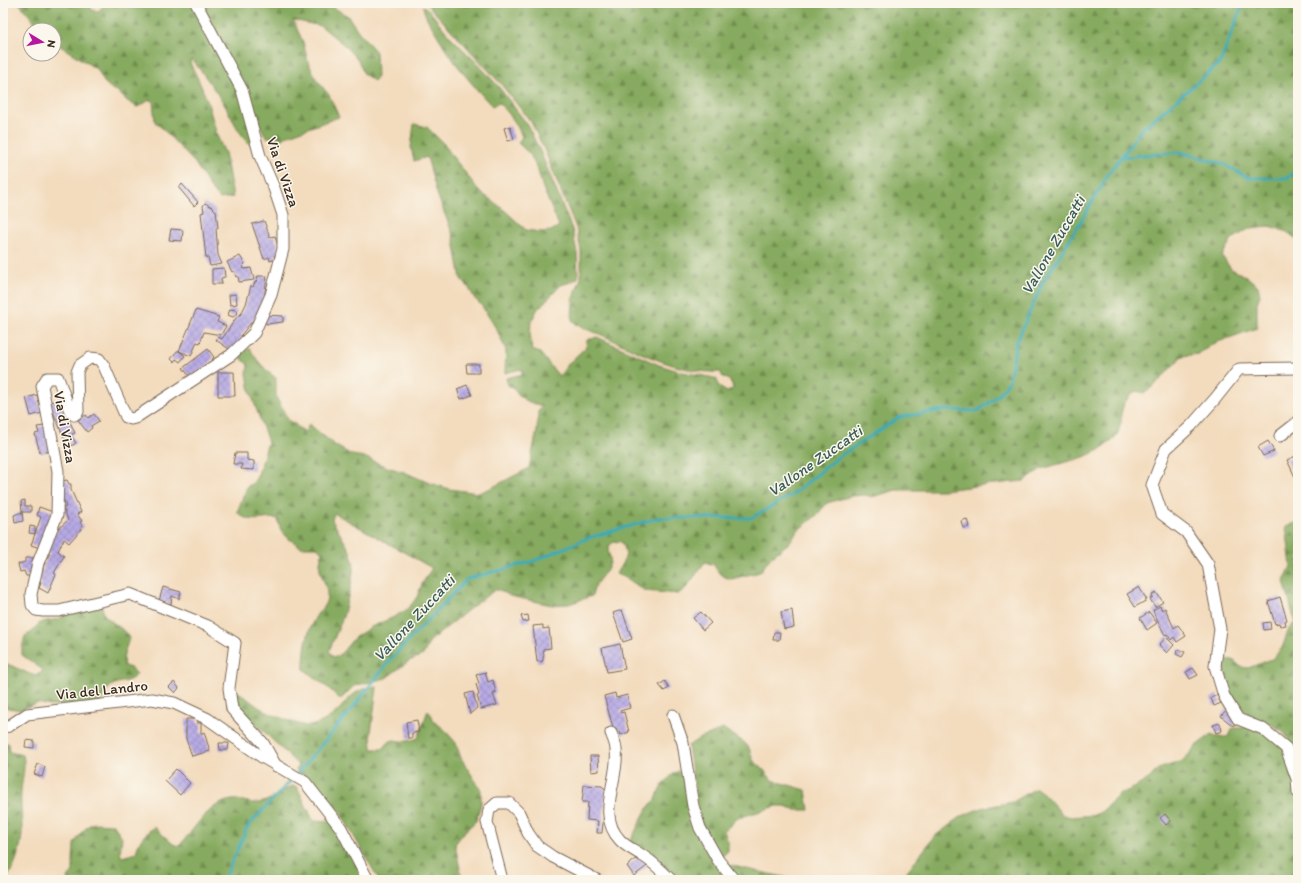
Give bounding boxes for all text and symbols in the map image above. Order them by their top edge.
north arrow [22,22,62,62]
text: N [44,39,58,48]
street label: Via di Vizza [263,135,304,210]
water label: Vallone Zuccatti [1017,191,1090,298]
street label: Via di Vizza [50,390,80,465]
water label: Vallone Zuccatti [764,420,867,501]
water label: Vallone Zuccatti [369,570,460,665]
street label: Via del Landro [55,676,149,704]

